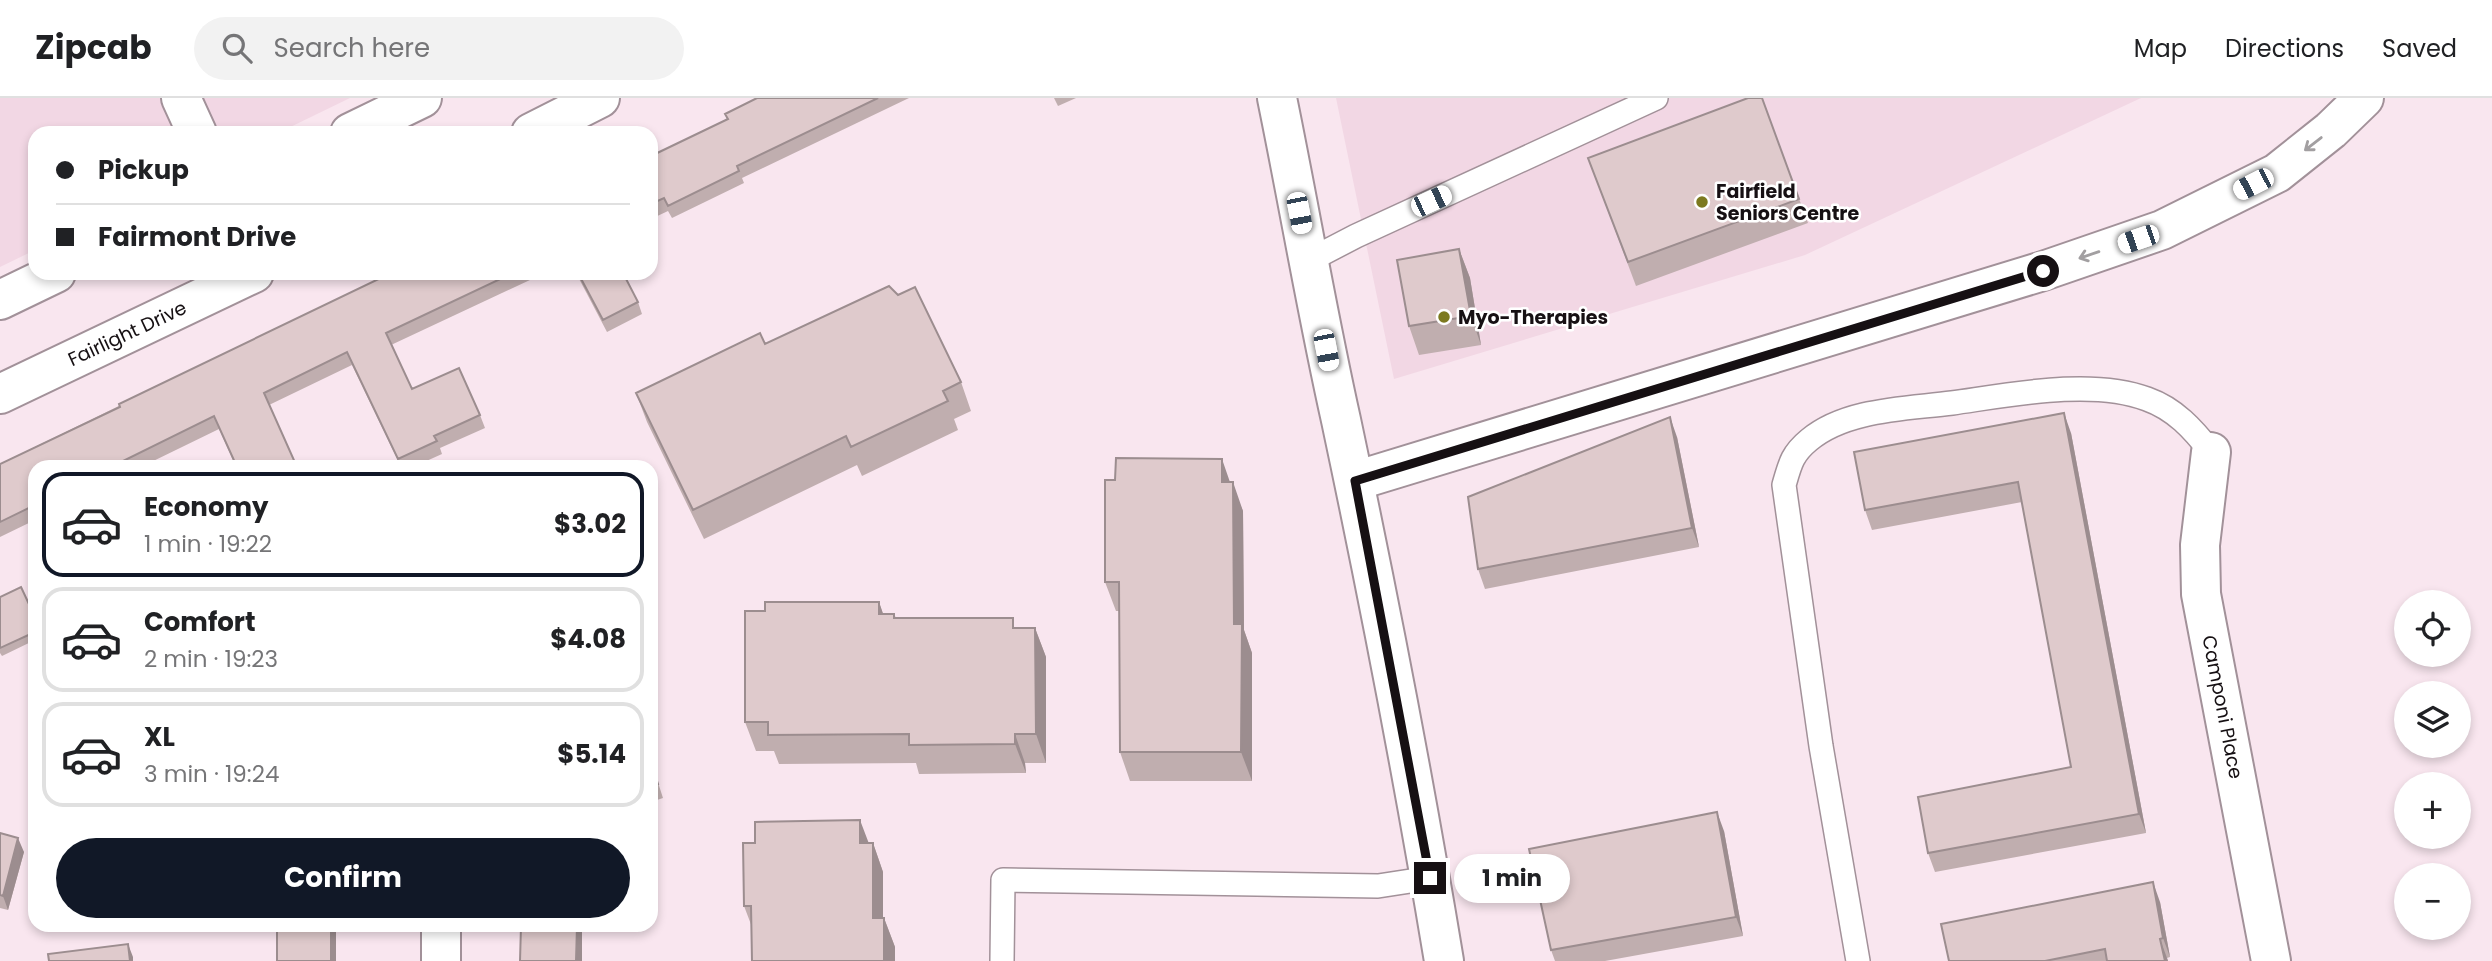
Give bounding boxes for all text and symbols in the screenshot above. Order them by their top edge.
search box [194,17,684,80]
text: Zipcab [35,24,152,71]
icon: search [218,29,256,67]
text: Search here [274,30,430,66]
text: Map [2134,32,2187,65]
text: Directions [2225,32,2344,65]
text: Saved [2382,32,2457,65]
one-way arrow [2305,136,2323,151]
text: Pickup [98,152,189,188]
car [2230,165,2277,203]
place label: Fairfield Seniors Centre [1716,178,1859,227]
car [1408,183,1455,219]
car [1285,190,1314,236]
marker: Fairfield Seniors Centre [1694,194,1710,210]
text: Fairmont Drive [98,219,296,255]
car [2115,222,2162,256]
one-way arrow [2079,250,2101,262]
route start [2027,255,2059,287]
street label: Fairlight Drive [63,294,191,373]
place label: Myo-Therapies [1458,304,1608,331]
marker: Myo-Therapies [1436,309,1452,325]
car [1312,327,1341,373]
text: Economy [144,489,268,525]
icon: car [60,493,123,556]
text: $3.02 [554,506,626,542]
text: 1 min · 19:22 [144,528,272,560]
map controls [2394,590,2471,940]
button: locate [2394,590,2471,667]
text: Comfort [144,604,256,640]
icon: car [60,608,123,671]
text: $4.08 [550,621,626,657]
street label: Camponi Place [2195,633,2250,781]
text: 2 min · 19:23 [144,643,278,675]
button: layers [2394,681,2471,758]
text: XL [144,719,175,755]
icon: car [60,723,123,786]
text: $5.14 [557,736,626,772]
text: 3 min · 19:24 [144,758,279,790]
button: + [2394,772,2471,849]
button: Confirm [56,838,630,918]
callout: 1 min [1454,854,1570,902]
route end [1414,862,1446,894]
text: 1 min [1482,862,1542,894]
button: − [2394,863,2471,940]

